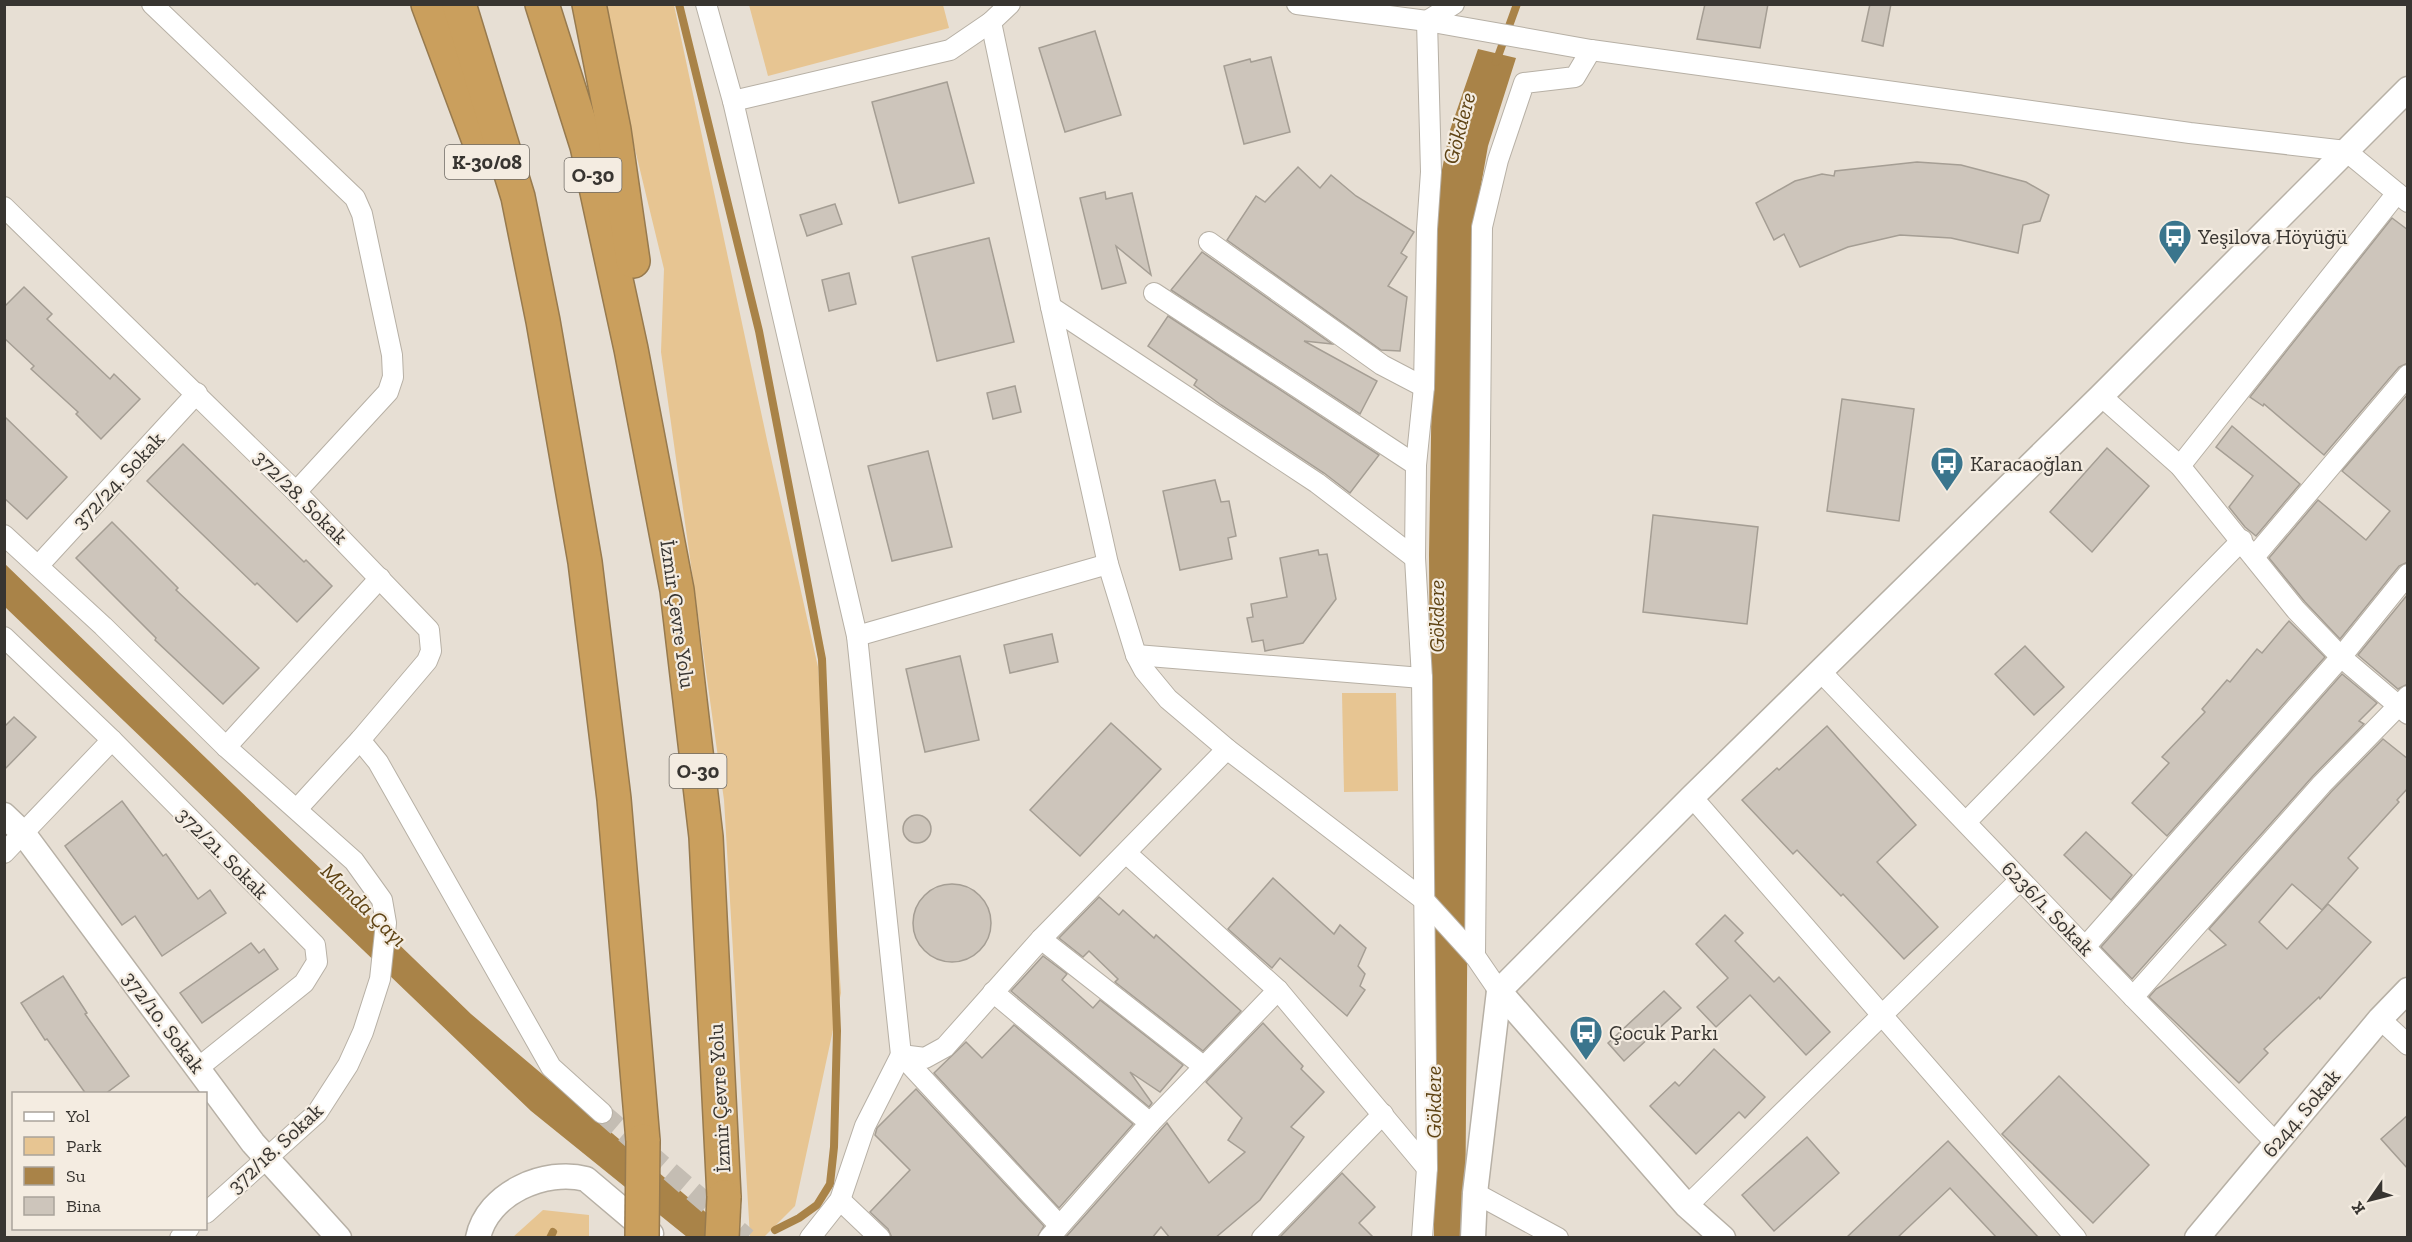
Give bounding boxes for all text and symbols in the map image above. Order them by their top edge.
water label: Gökdere [1437,89,1481,167]
road number: K-30/08 [445,145,529,179]
road number: O-30 [564,158,622,192]
bus stop icon: Yeşilova Höyüğü [2157,218,2193,265]
place label: Yeşilova Höyüğü [2197,224,2348,249]
street label: 372/24. Sokak [67,426,169,534]
street label: 372/28. Sokak [249,445,353,549]
bus stop icon: Karacaoğlan [1929,445,1965,492]
place label: Karacaoğlan [1970,451,2082,476]
street label: İzmir Çevre Yolu [655,538,701,690]
water label: Gökdere [1423,580,1450,652]
road number: O-30 [670,754,726,788]
street label: 372/21. Sokak [172,802,274,904]
street label: 6236/1. Sokak [1997,856,2099,961]
water label: Manda Çayı [315,857,413,953]
street label: 372/10. Sokak [118,966,210,1078]
bus stop icon: Çocuk Parkı [1568,1014,1604,1061]
place label: Çocuk Parkı [1609,1020,1718,1045]
street label: İzmir Çevre Yolu [703,1022,735,1173]
street label: 6244. Sokak [2257,1064,2345,1162]
water label: Gökdere [1420,1066,1447,1138]
legend [12,1092,207,1230]
street label: 372/18. Sokak [222,1098,328,1198]
text: Yol [65,1105,90,1127]
text: Park [66,1135,102,1157]
text: Su [66,1165,86,1187]
north arrow [2340,1170,2400,1230]
text: Bina [66,1195,101,1217]
text: K [2347,1198,2369,1218]

